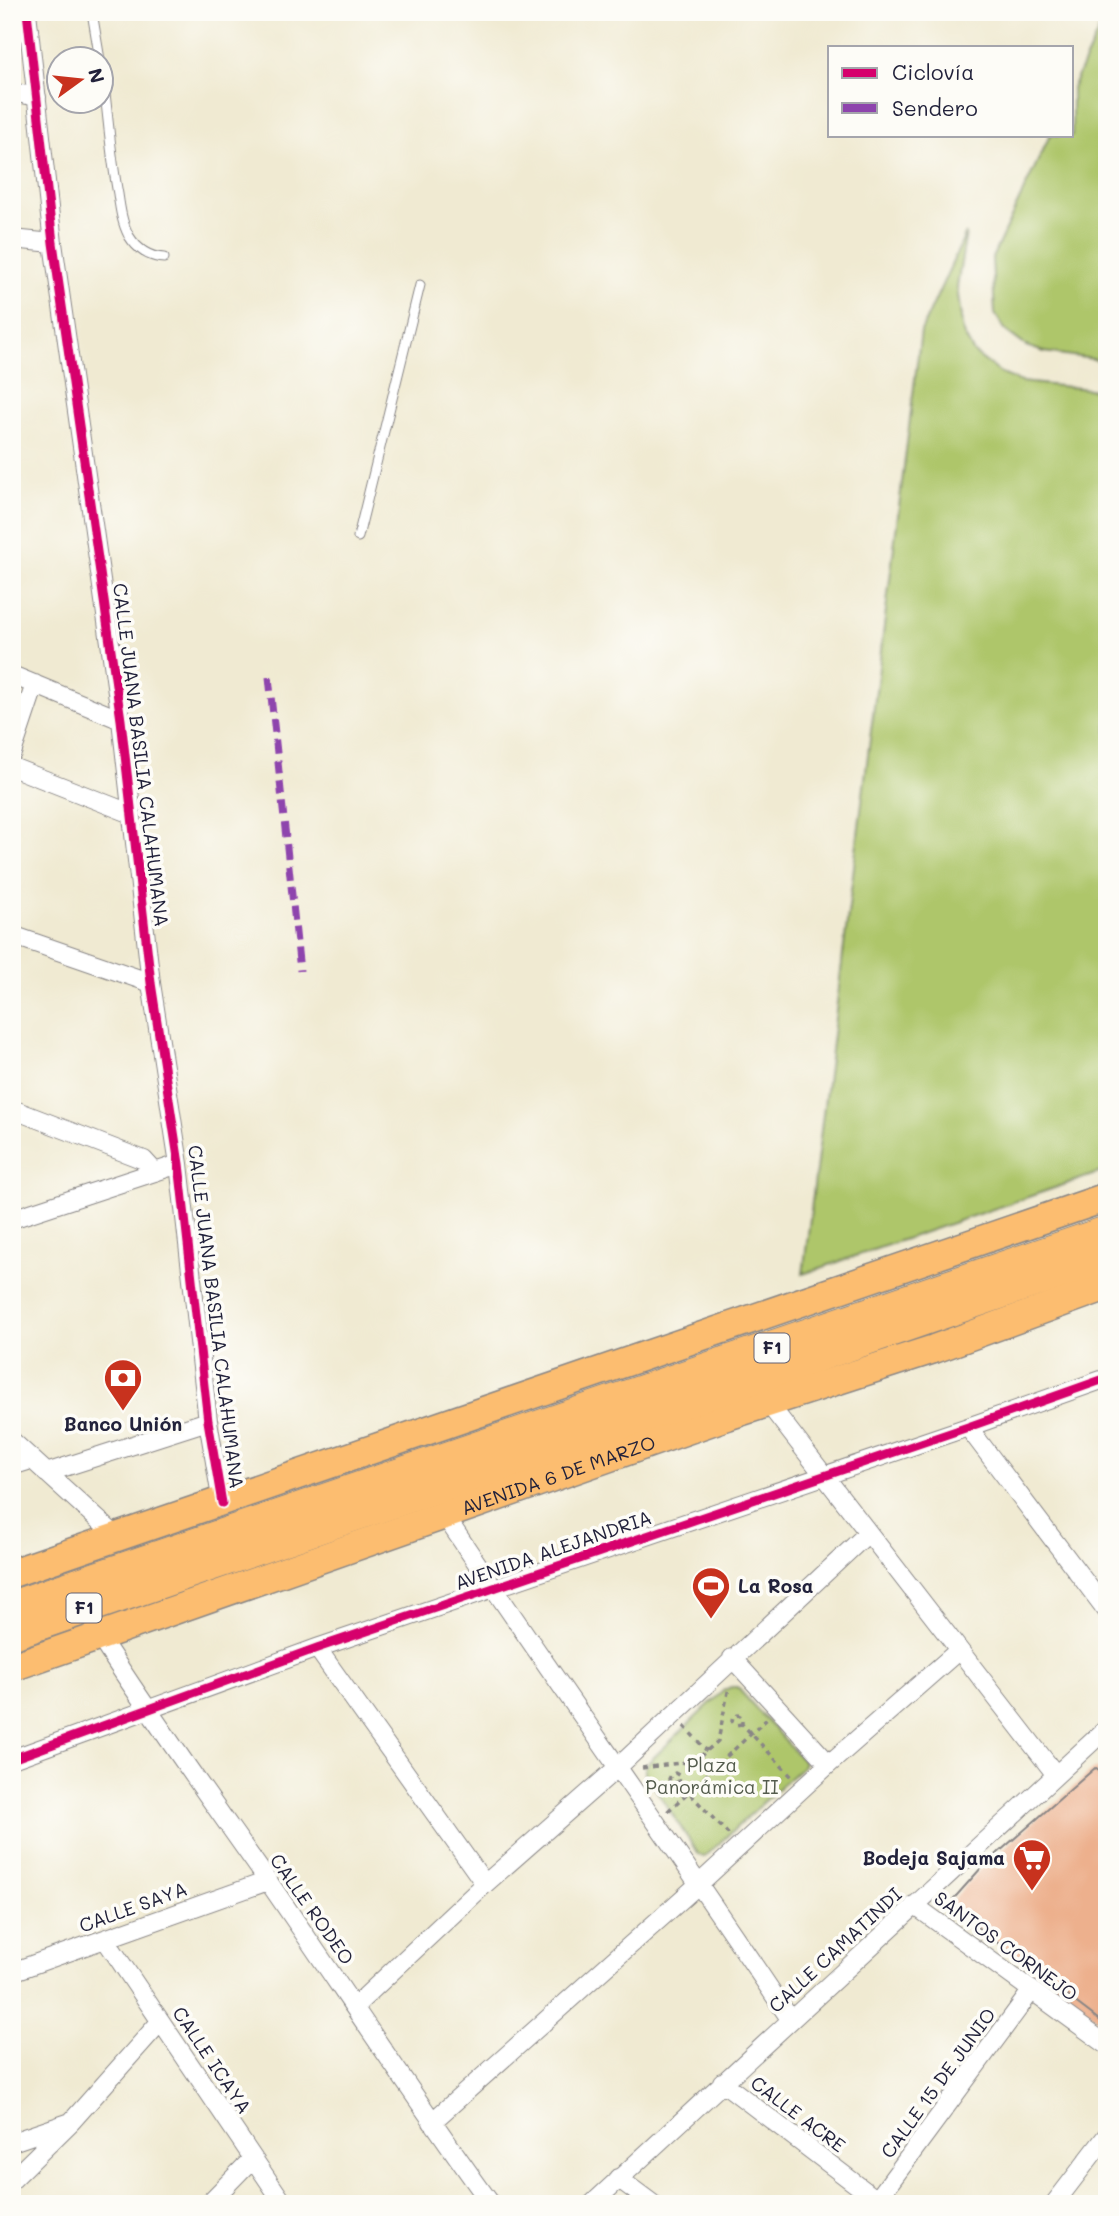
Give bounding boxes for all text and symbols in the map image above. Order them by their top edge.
north arrow [46,46,116,116]
legend [828,46,1074,136]
text: Ciclovía [892,58,974,85]
text: N [83,65,111,86]
text: Sendero [892,94,978,121]
street label: CALLE JUANA BASILIA CALAHUMANA [108,582,175,928]
street label: CALLE JUANA BASILIA CALAHUMANA [183,1144,250,1490]
road number: F1 [754,1334,790,1363]
bank icon: Banco Unión [102,1357,144,1412]
place label: Banco Unión [64,1411,182,1436]
street label: AVENIDA 6 DE MARZO [458,1429,659,1520]
street label: AVENIDA ALEJANDRIA [451,1504,654,1595]
sports icon: La Rosa [690,1565,732,1620]
place label: La Rosa [738,1573,813,1598]
road number: F1 [66,1594,102,1623]
park label: Plaza Panorámica II [645,1752,779,1799]
supermarket icon: Bodeja Sajama [1011,1837,1053,1892]
place label: Bodeja Sajama [863,1845,1005,1870]
street label: CALLE RODEO [265,1848,360,1969]
street label: CALLE SAYA [75,1875,190,1938]
street label: CALLE CAMATINDI [763,1882,906,2018]
street label: SANTOS CORNEJO [930,1885,1083,2006]
street label: CALLE ICAYA [167,2001,258,2118]
street label: CALLE 15 DE JUNIO [875,2003,1001,2163]
street label: CALLE ACRE [746,2070,851,2157]

